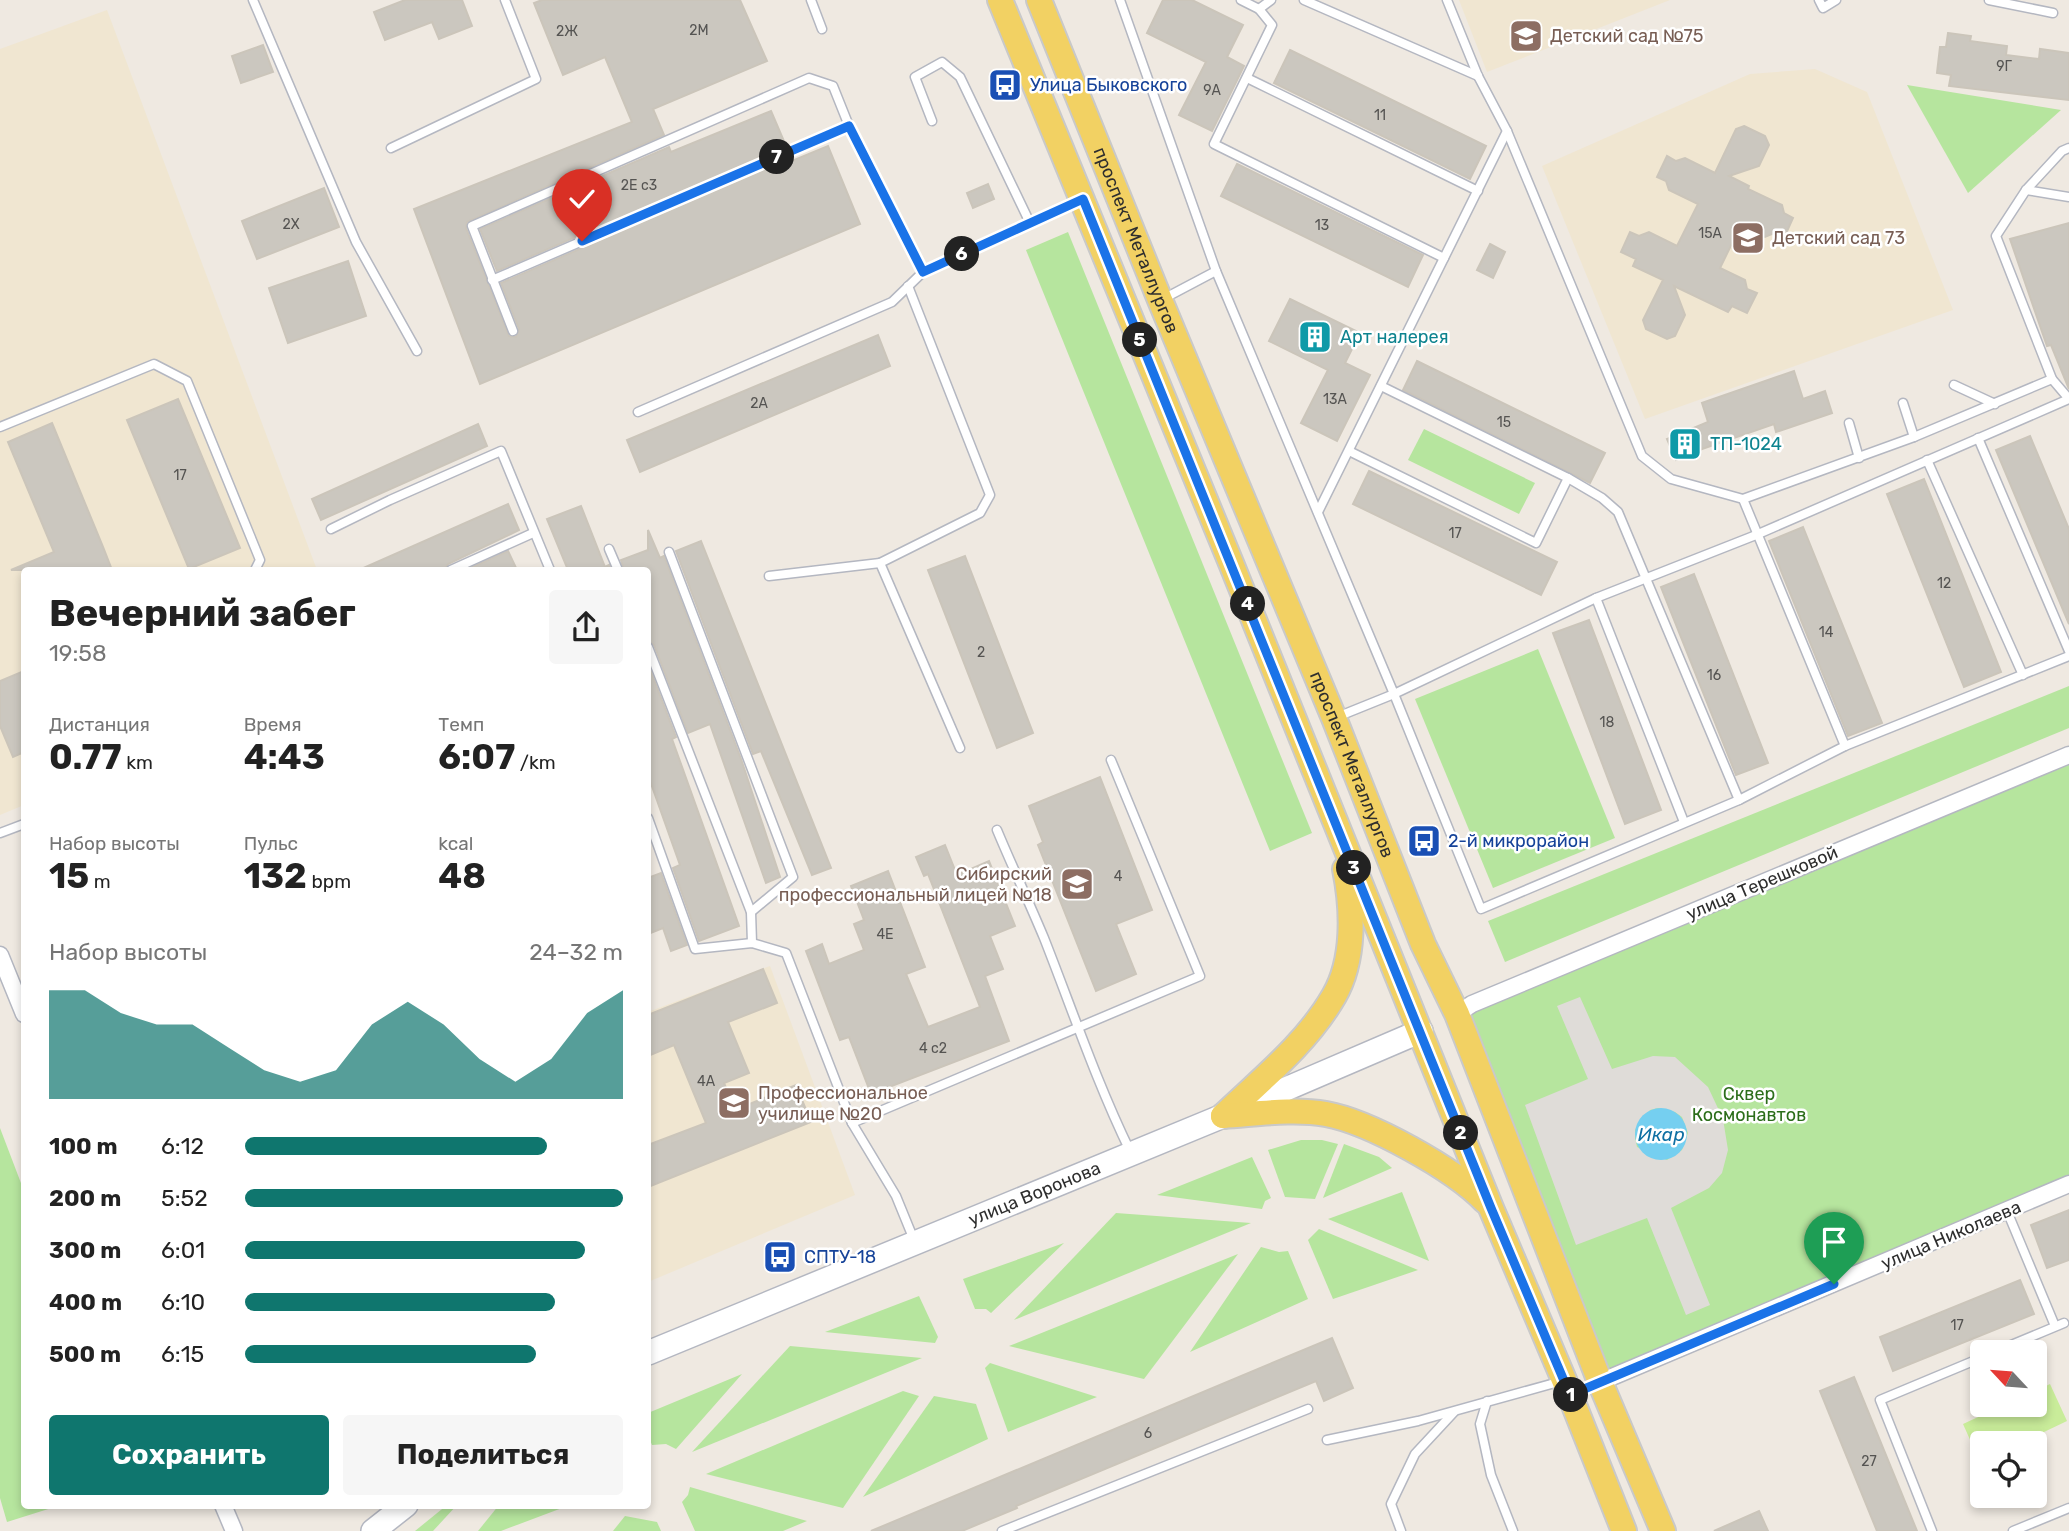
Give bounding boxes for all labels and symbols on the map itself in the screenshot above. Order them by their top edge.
school or university icon: Детский сад №75 [1507,17,1545,55]
house number: 2М [689,22,709,39]
house number: 2Ж [556,23,578,40]
place label: Детский сад №75 [1550,25,1703,47]
house number: 9Г [1996,58,2012,75]
bus stop icon: Улица Быковского [986,66,1024,104]
place label: Улица Быковского [1030,74,1187,96]
house number: 9А [1203,82,1221,99]
house number: 11 [1374,107,1386,124]
pin: 7 [760,140,794,174]
street label: проспект Металлургов [1088,144,1184,336]
pin [552,169,612,241]
house number: 2Е с3 [621,177,657,194]
house number: 2Х [282,216,300,233]
house number: 13 [1315,217,1329,234]
school or university icon: Детский сад 73 [1729,219,1767,257]
house number: 15А [1698,225,1722,242]
place label: Детский сад 73 [1772,227,1905,249]
pin: 6 [944,236,979,272]
building icon: Арт налерея [1296,318,1334,356]
pin: 5 [1122,322,1158,358]
place label: Арт налерея [1340,326,1448,348]
house number: 13А [1323,391,1348,408]
house number: 2А [750,395,768,412]
house number: 15 [1497,414,1511,431]
building icon: ТП-1024 [1666,425,1704,463]
place label: ТП-1024 [1710,433,1782,455]
house number: 17 [173,467,187,484]
house number: 17 [1448,525,1462,542]
house number: 12 [1937,575,1951,592]
pin: 4 [1230,586,1266,622]
house number: 14 [1819,624,1834,641]
house number: 2 [977,644,985,661]
house number: 16 [1707,667,1721,684]
street label: проспект Металлургов [1305,668,1399,861]
house number: 18 [1600,714,1615,731]
bus stop icon: 2-й микрорайон [1405,822,1443,860]
place label: 2-й микрорайон [1448,830,1589,852]
street label: улица Терешковой [1683,841,1841,925]
pin: 3 [1336,850,1372,886]
place label: Сибирский профессиональный лицей №18 [779,863,1052,906]
school or university icon: Сибирский профессиональный лицей №18 [1058,865,1096,903]
house number: 4 [1114,868,1123,885]
house number: 4Е [876,926,894,943]
house number: 4 с2 [919,1040,947,1057]
house number: 4А [697,1073,716,1090]
place label: Профессиональное училище №20 [758,1082,928,1125]
park label: Сквер Космонавтов [1692,1083,1806,1126]
school or university icon: Профессиональное училище №20 [715,1084,753,1122]
pin: 2 [1444,1116,1478,1150]
water label: Икар [1638,1123,1684,1146]
street label: улица Воронова [965,1157,1104,1231]
street label: улица Николаева [1878,1196,2024,1274]
pin [1804,1212,1864,1284]
bus stop icon: СПТУ-18 [761,1238,799,1276]
place label: СПТУ-18 [804,1246,876,1268]
house number: 17 [1950,1317,1964,1334]
north arrow [1970,1340,2048,1418]
pin: 1 [1554,1378,1588,1412]
house number: 6 [1144,1425,1152,1442]
house number: 27 [1861,1453,1877,1470]

